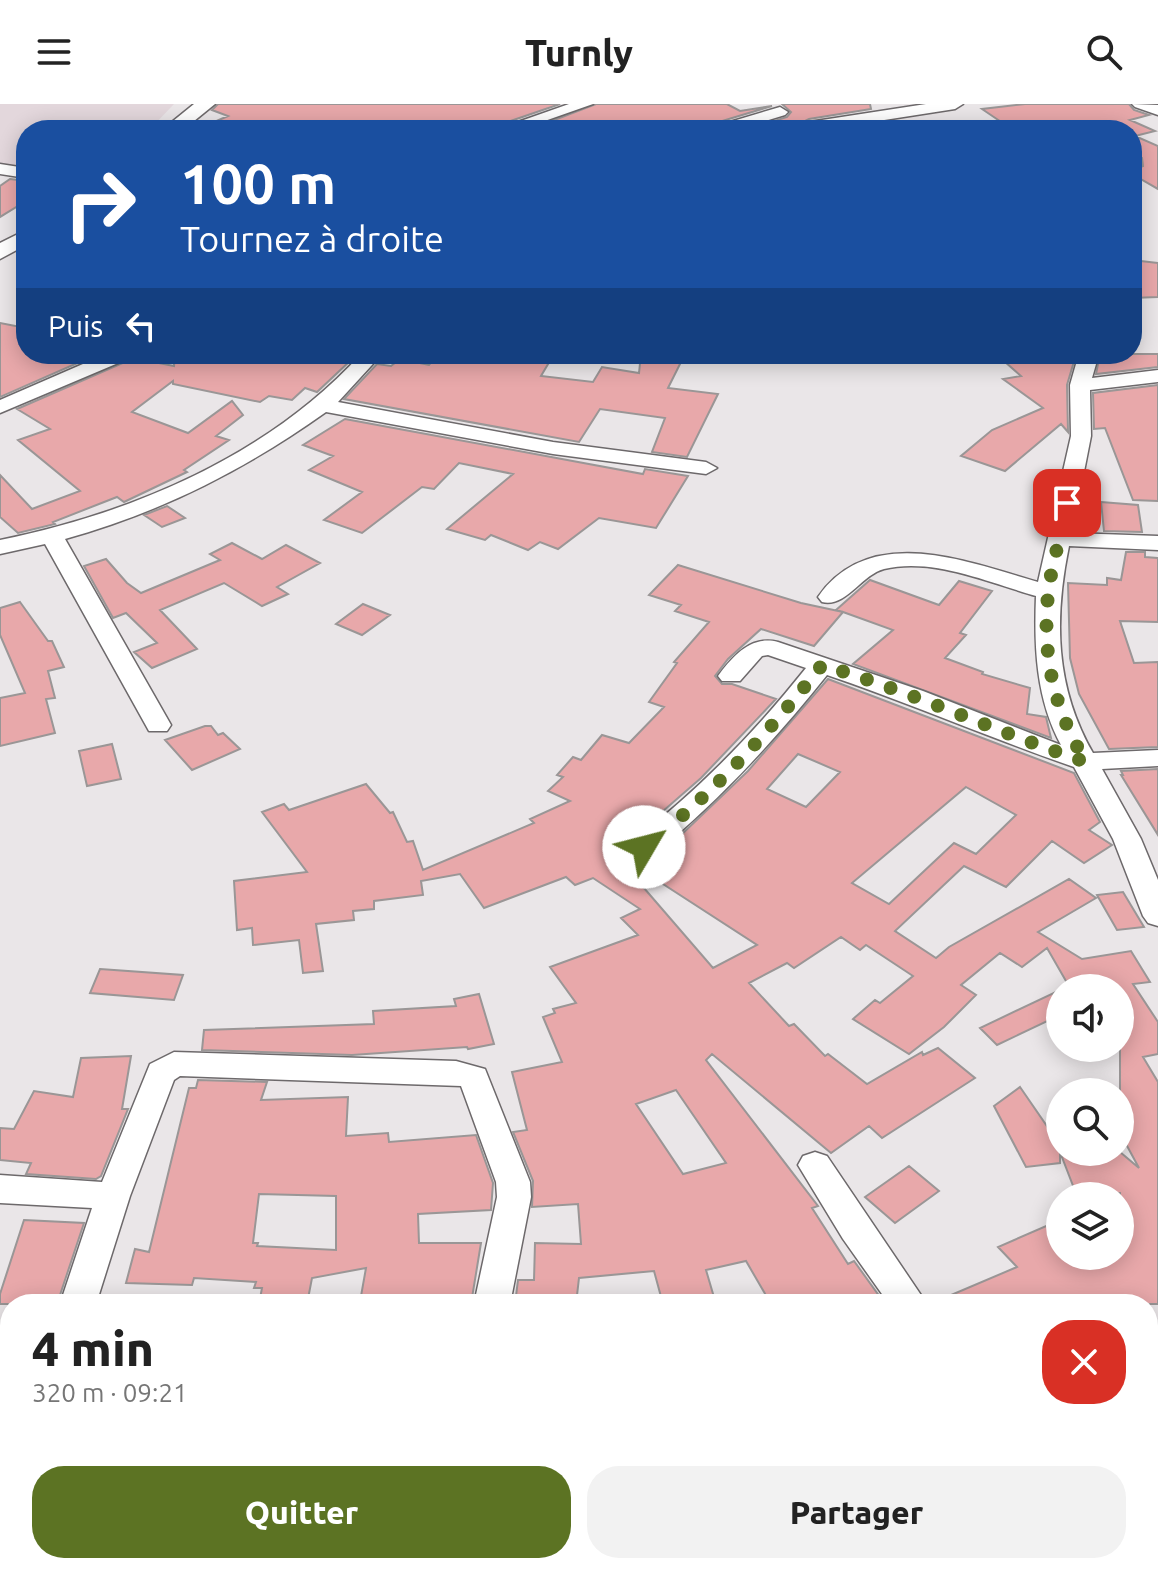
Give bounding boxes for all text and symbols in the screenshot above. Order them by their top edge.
icon: menu [32,30,76,74]
icon: search [1082,30,1126,74]
text: Turnly [525,32,633,73]
icon: right [48,152,152,256]
text: 100 m [180,152,336,215]
text: Tournez à droite [180,218,444,259]
icon: left [119,304,163,348]
text: Puis [48,309,103,343]
pin [1033,469,1101,537]
icon: arrive [1045,481,1089,525]
position arrow [602,805,686,889]
map controls [1046,974,1134,1270]
button: sound [1046,974,1134,1062]
button: search [1046,1078,1134,1166]
button: layers [1046,1182,1134,1270]
button: close [1042,1320,1126,1404]
text: 4 min [32,1321,154,1375]
text: 320 m · 09:21 [32,1378,188,1407]
button: Quitter [32,1466,571,1558]
button: Partager [587,1466,1126,1558]

